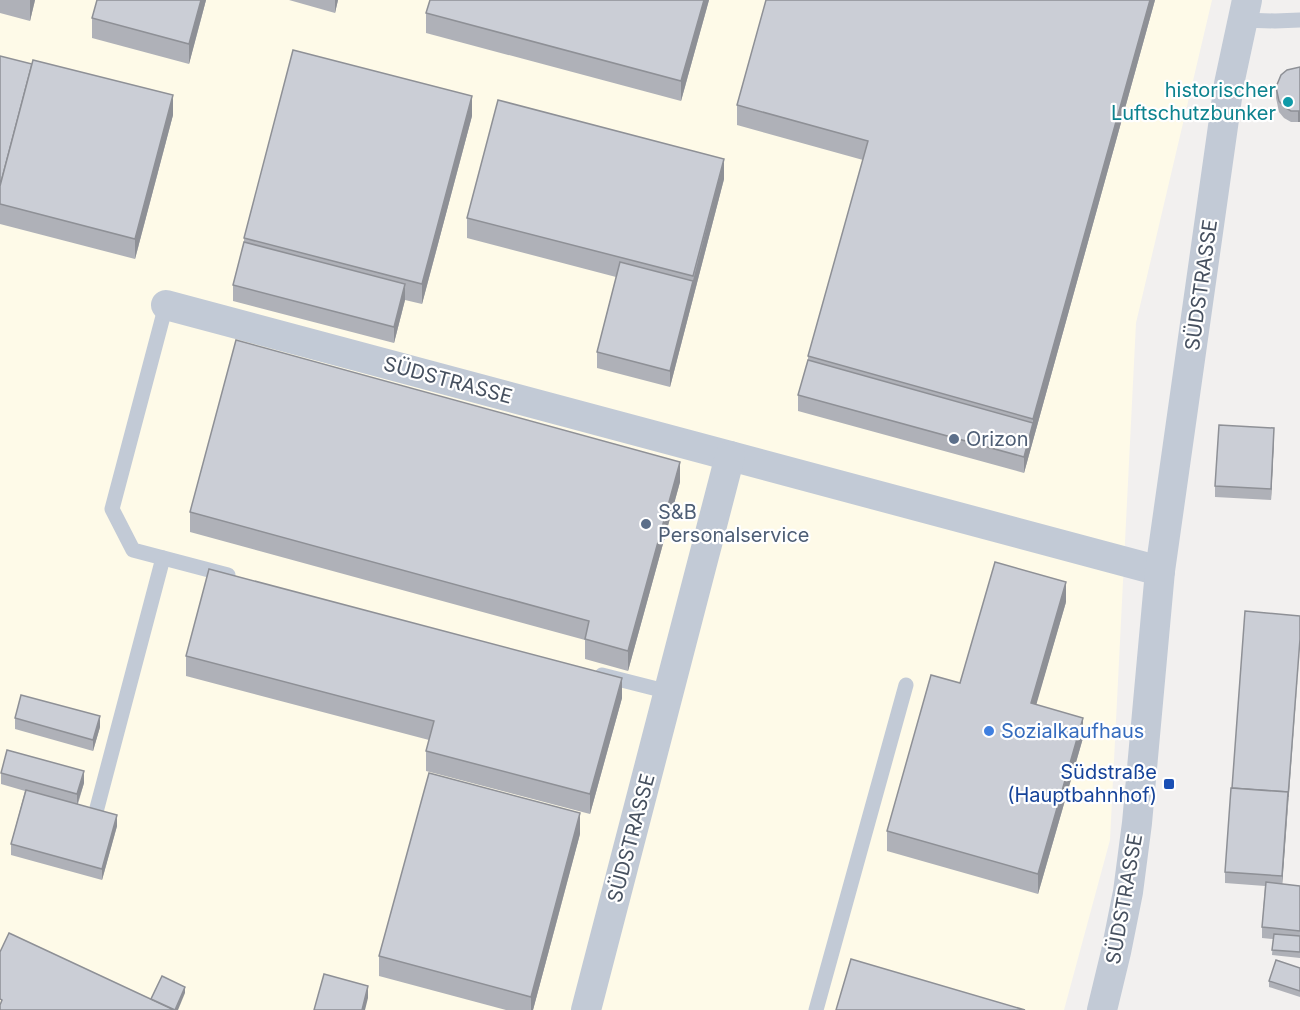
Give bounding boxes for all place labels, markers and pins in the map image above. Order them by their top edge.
place label: historischer Luftschutzbunker [1111,78,1276,125]
marker: historischer Luftschutzbunker [1281,95,1295,109]
place label: Orizon [966,427,1029,451]
marker: Orizon [947,432,961,446]
place label: S&B Personalservice [658,500,810,547]
marker: S&B Personalservice [639,517,653,531]
place label: Sozialkaufhaus [1001,719,1144,743]
marker: Sozialkaufhaus [982,724,996,738]
place label: Südstraße (Hauptbahnhof) [1007,760,1157,807]
marker: Südstraße (Hauptbahnhof) [1162,777,1176,791]

